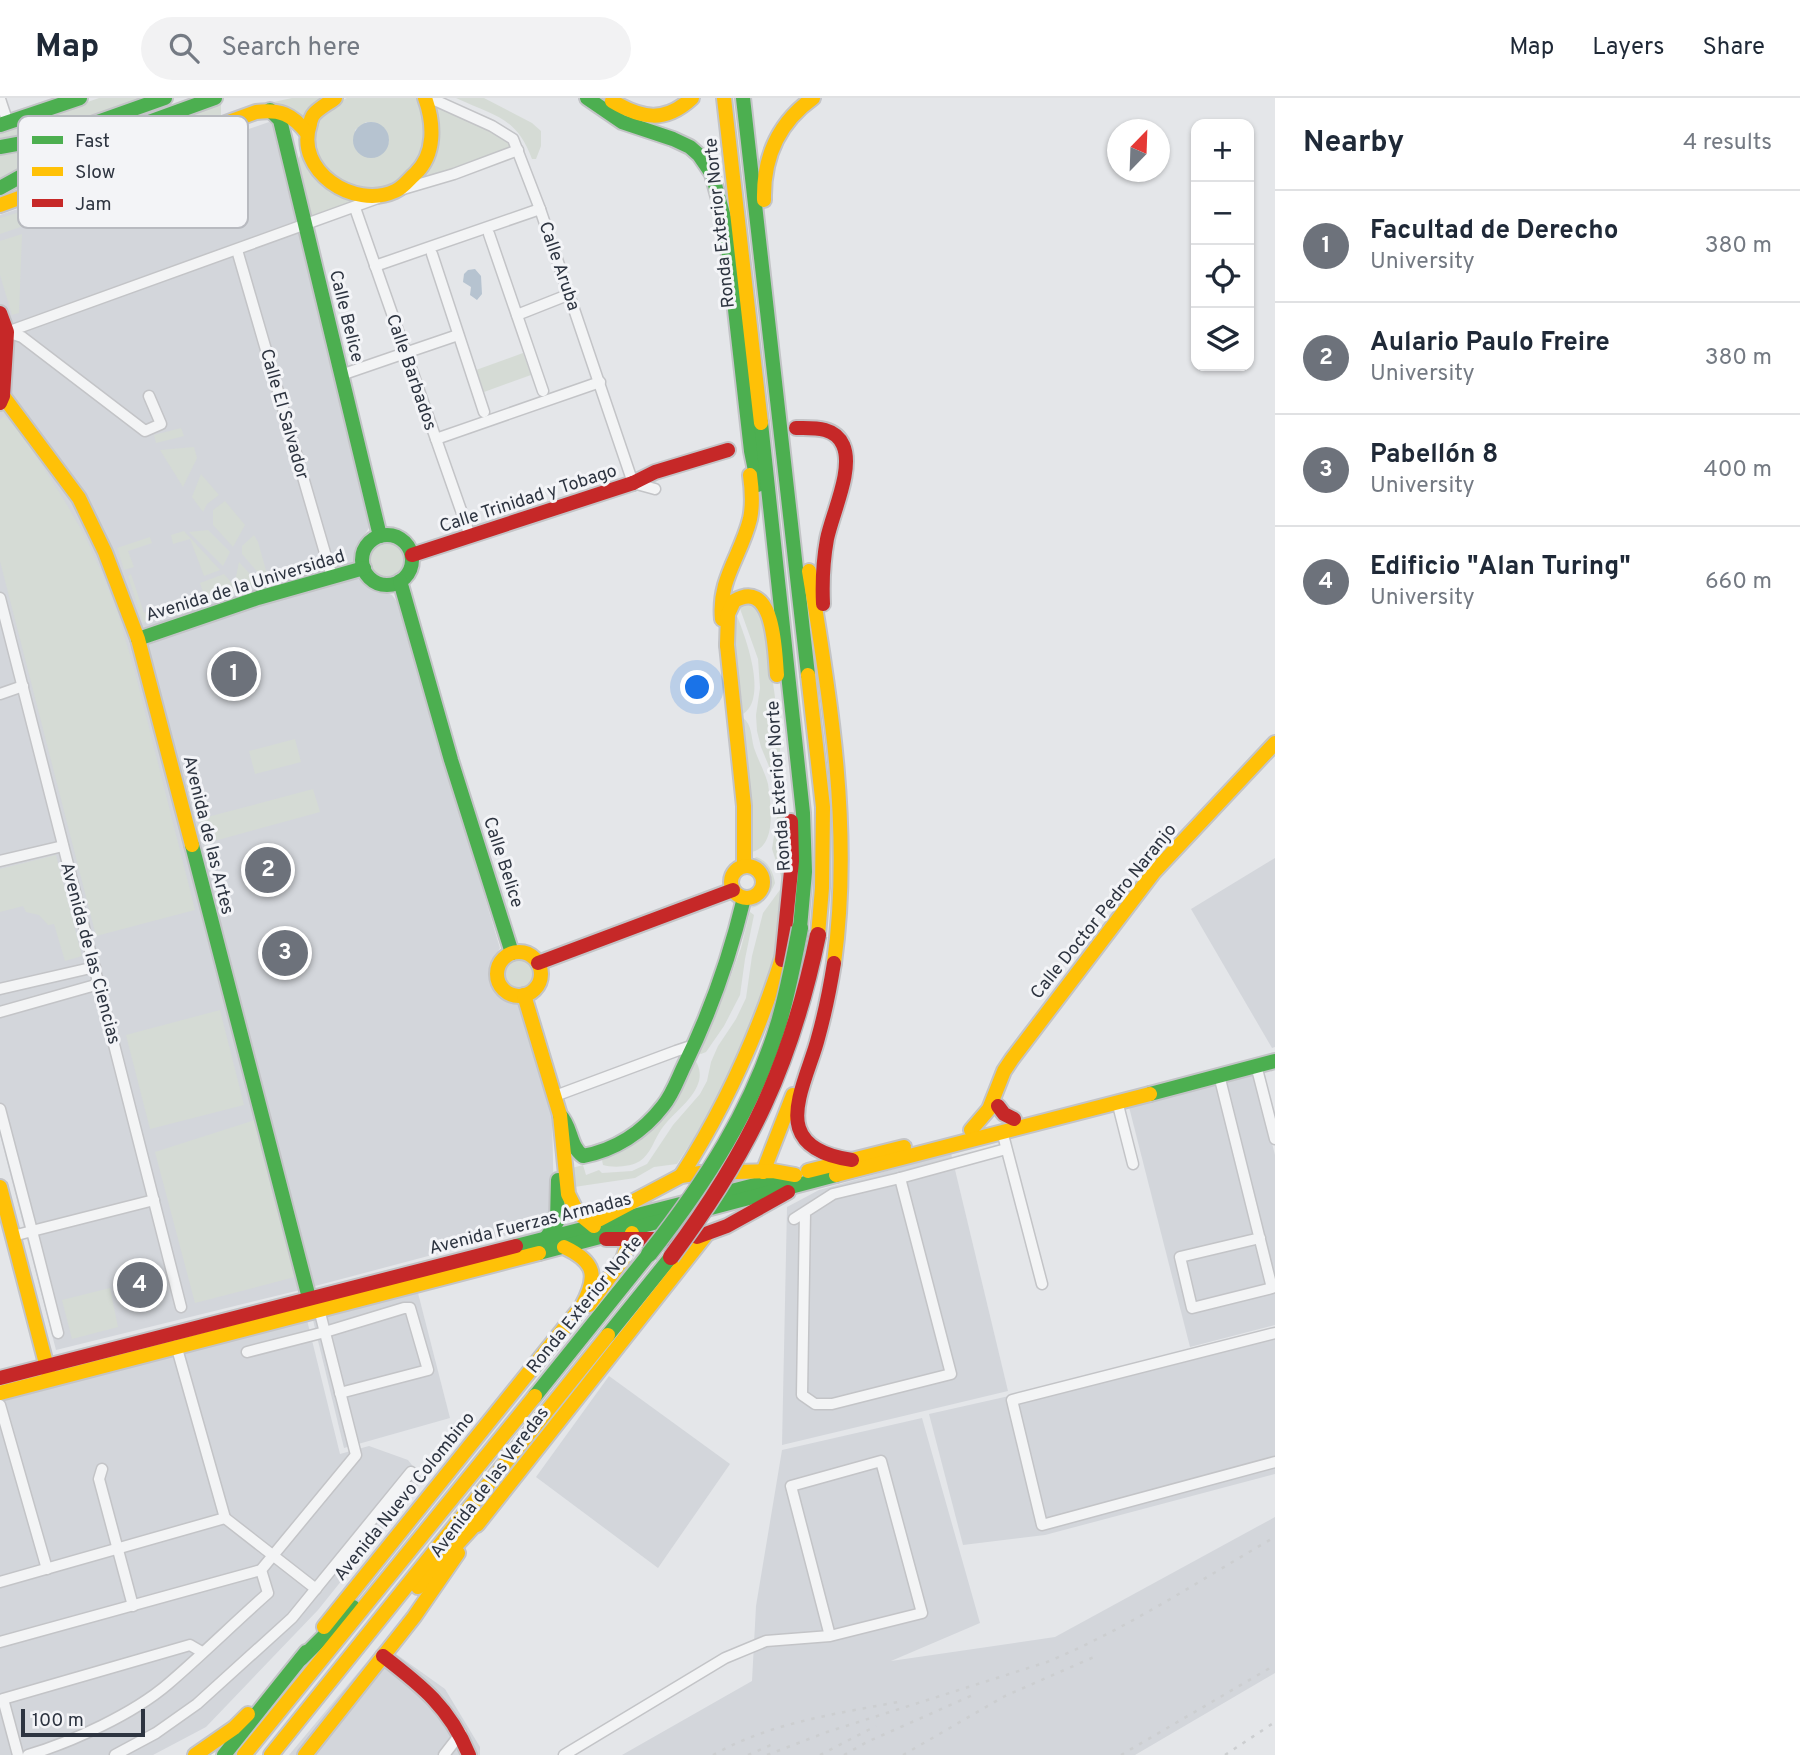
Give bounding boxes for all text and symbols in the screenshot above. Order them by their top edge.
search box [141,17,631,80]
text: Map [35,27,99,69]
icon: search [165,29,203,67]
text: Search here [221,32,360,65]
text: Map [1509,33,1554,63]
text: Layers [1592,33,1664,63]
text: Share [1702,33,1765,63]
legend [18,116,248,228]
north arrow [1107,119,1170,182]
map controls [1191,119,1254,371]
button: + [1191,119,1254,182]
text: Nearby [1303,125,1404,162]
text: 4 results [1683,129,1772,158]
text: Fast [75,130,110,154]
street label: Ronda Exterior Norte [700,137,741,309]
text: Slow [75,161,115,185]
button: − [1191,182,1254,245]
text: Jam [75,193,112,217]
text: Facultad de Derecho [1370,215,1618,248]
street label: Calle Aruba [533,219,585,314]
text: 1 [1321,232,1331,261]
text: 380 m [1705,232,1772,261]
button: locate [1191,245,1254,308]
text: University [1370,248,1475,277]
street label: Calle Belice [323,268,368,365]
button: layers [1191,308,1254,371]
street label: Calle Barbados [380,311,441,434]
text: Aulario Paulo Freire [1370,327,1610,360]
text: 2 [1319,344,1333,373]
text: 380 m [1705,344,1772,373]
street label: Calle El Salvador [254,346,313,482]
text: University [1370,360,1475,389]
text: Pabellón 8 [1370,439,1498,472]
text: 3 [1319,456,1333,485]
text: 400 m [1703,456,1772,485]
street label: Calle Trinidad y Tobago [437,460,620,539]
text: University [1370,472,1475,501]
street label: Avenida de la Universidad [143,545,348,628]
text: Edificio "Alan Turing" [1370,551,1631,584]
text: 4 [1319,568,1333,597]
text: 660 m [1705,568,1772,597]
text: University [1370,584,1475,613]
pin: 1 [211,648,257,700]
your location [680,670,714,704]
street label: Ronda Exterior Norte [762,700,797,872]
street label: Avenida de las Artes [177,753,238,917]
street label: Calle Belice [477,814,528,911]
street label: Calle Doctor Pedro Naranjo [1026,819,1182,1004]
pin: 2 [245,844,291,896]
street label: Avenida de las Ciencias [54,860,125,1047]
pin: 3 [262,927,308,979]
street label: Avenida Fuerzas Armadas [427,1188,634,1261]
street label: Ronda Exterior Norte [522,1231,648,1379]
pin: 4 [117,1259,163,1311]
street label: Avenida de las Veredas [426,1403,555,1563]
street label: Avenida Nuevo Colombino [330,1408,481,1586]
scale bar [21,1706,145,1738]
text: 100 m [32,1709,84,1733]

